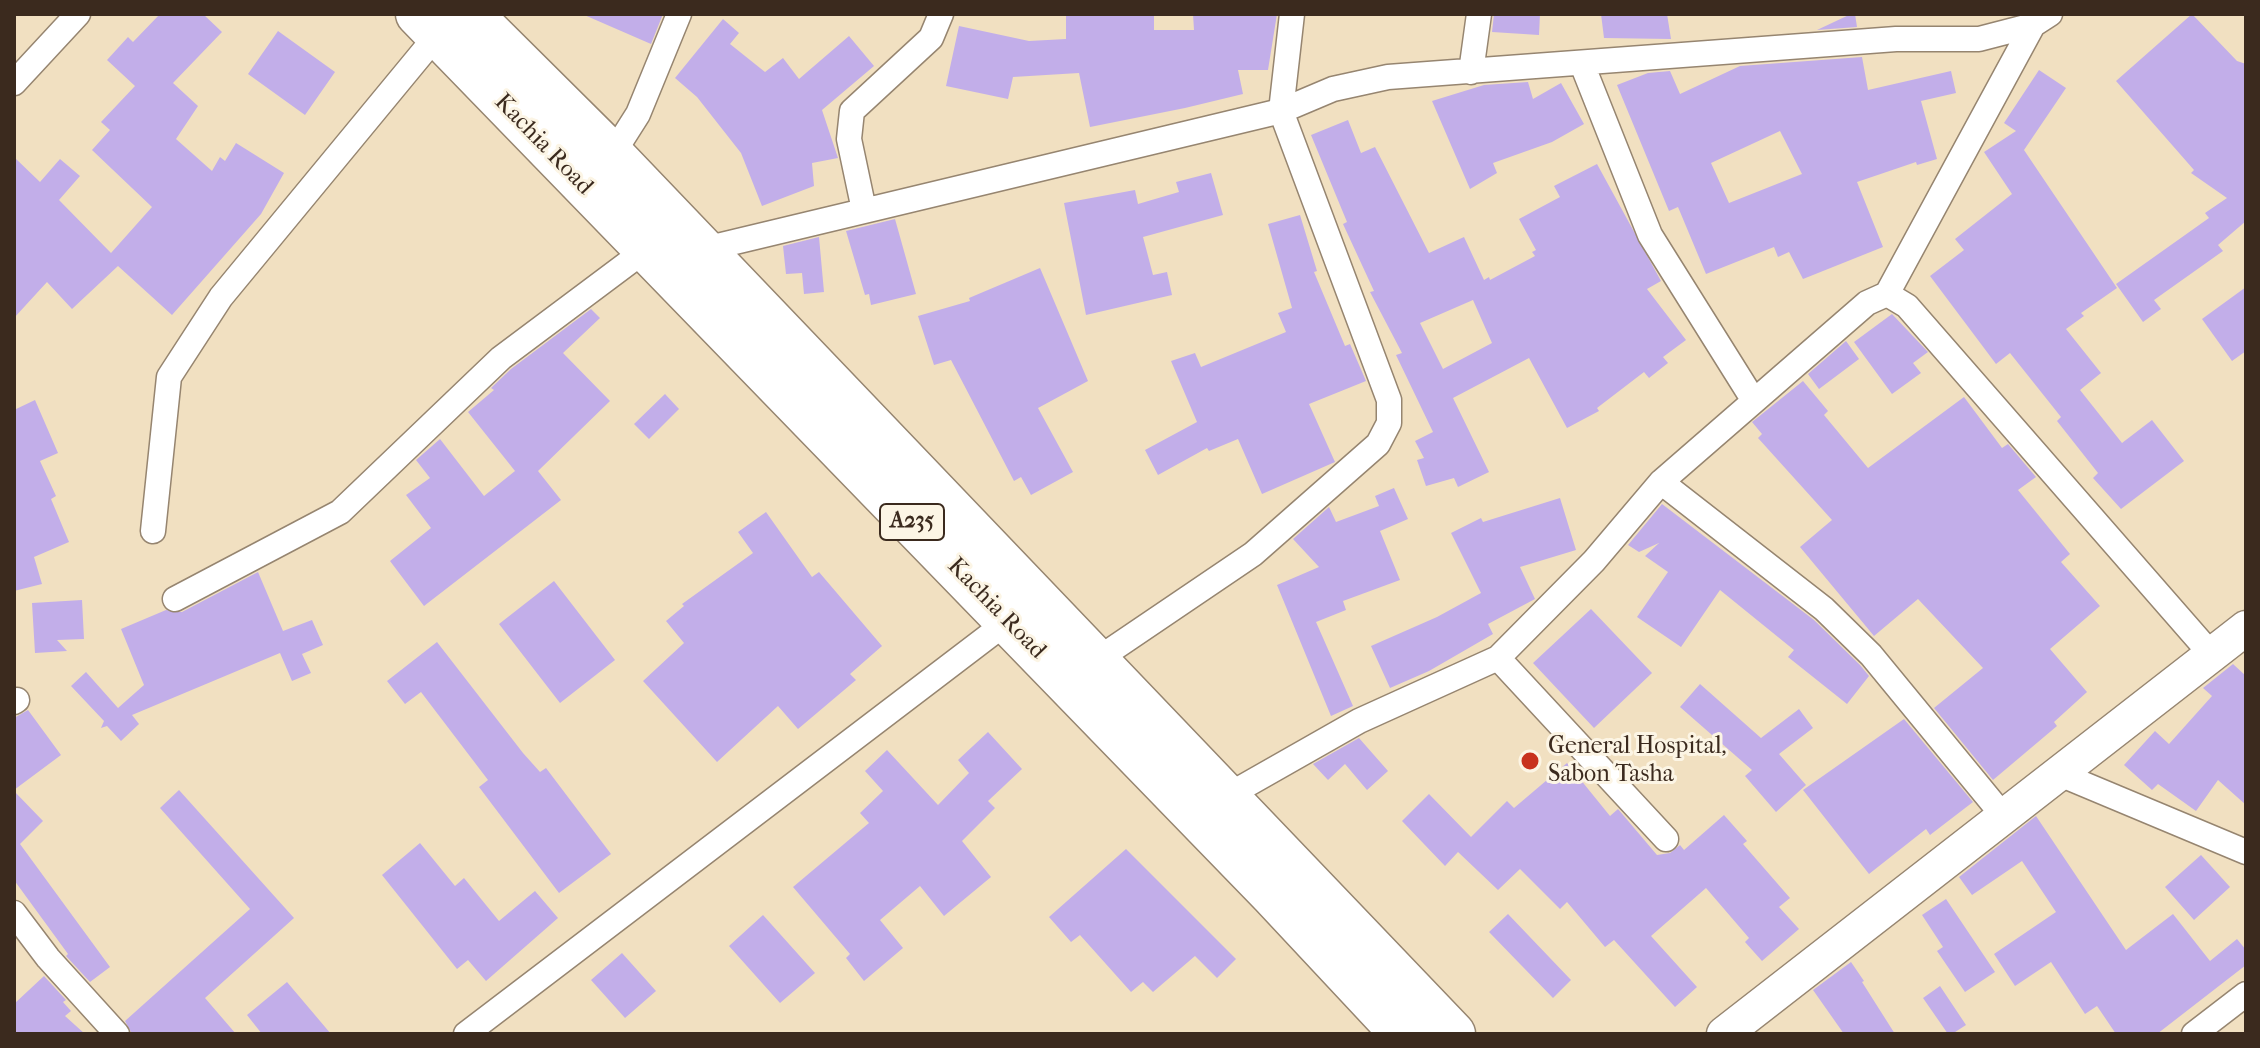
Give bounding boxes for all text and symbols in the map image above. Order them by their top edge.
street label: Kachia Road [488,88,598,202]
road number: A235 [880,504,944,540]
street label: Kachia Road [941,552,1051,666]
place label: General Hospital, Sabon Tasha [1548,733,1726,789]
marker: General Hospital, Sabon Tasha [1519,750,1541,772]

